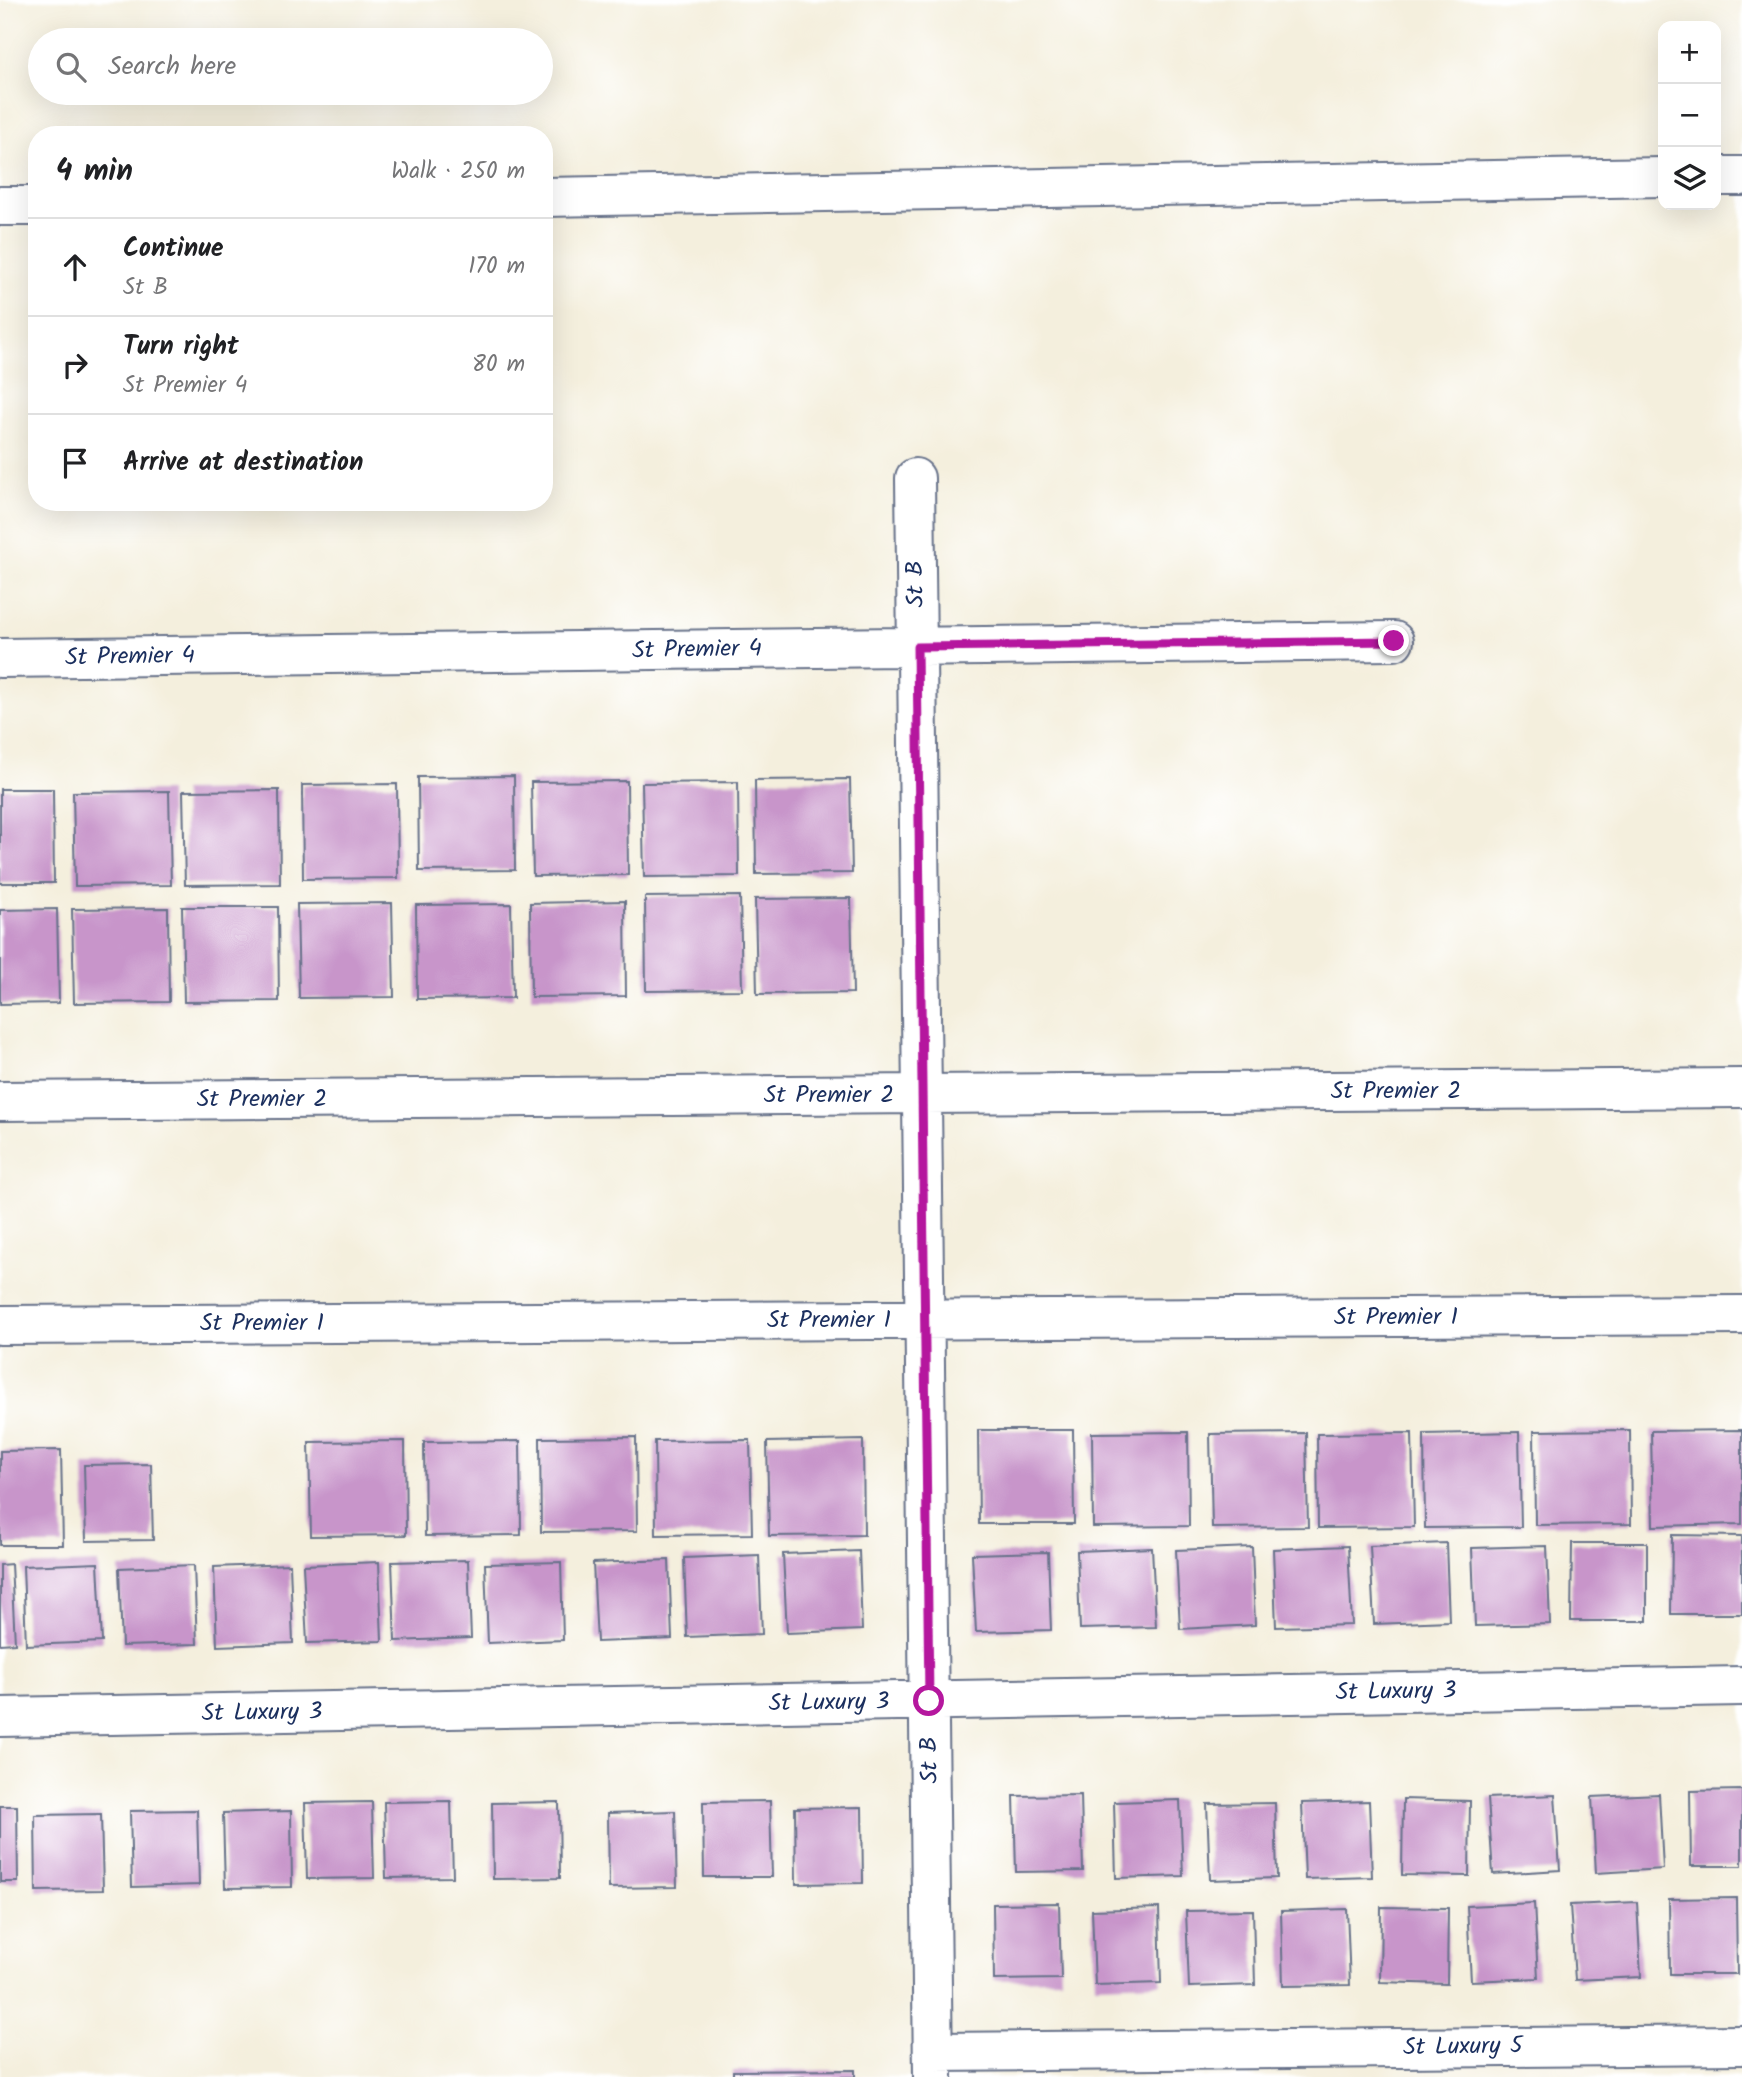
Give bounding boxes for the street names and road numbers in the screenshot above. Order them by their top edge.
street label: St B [896,560,936,608]
street label: St Premier 4 [632,629,762,671]
street label: St Premier 4 [65,636,195,678]
street label: St Premier 2 [1331,1072,1461,1111]
street label: St Premier 2 [764,1076,894,1115]
street label: St Premier 2 [197,1080,327,1119]
street label: St Premier 1 [1334,1298,1458,1337]
street label: St Premier 1 [767,1301,891,1340]
street label: St Premier 1 [200,1304,324,1343]
street label: St Luxury 3 [1335,1671,1457,1713]
street label: St Luxury 3 [768,1682,890,1724]
street label: St Luxury 3 [201,1692,323,1734]
street label: St B [910,1736,950,1784]
street label: St Luxury 5 [1403,2026,1525,2068]

